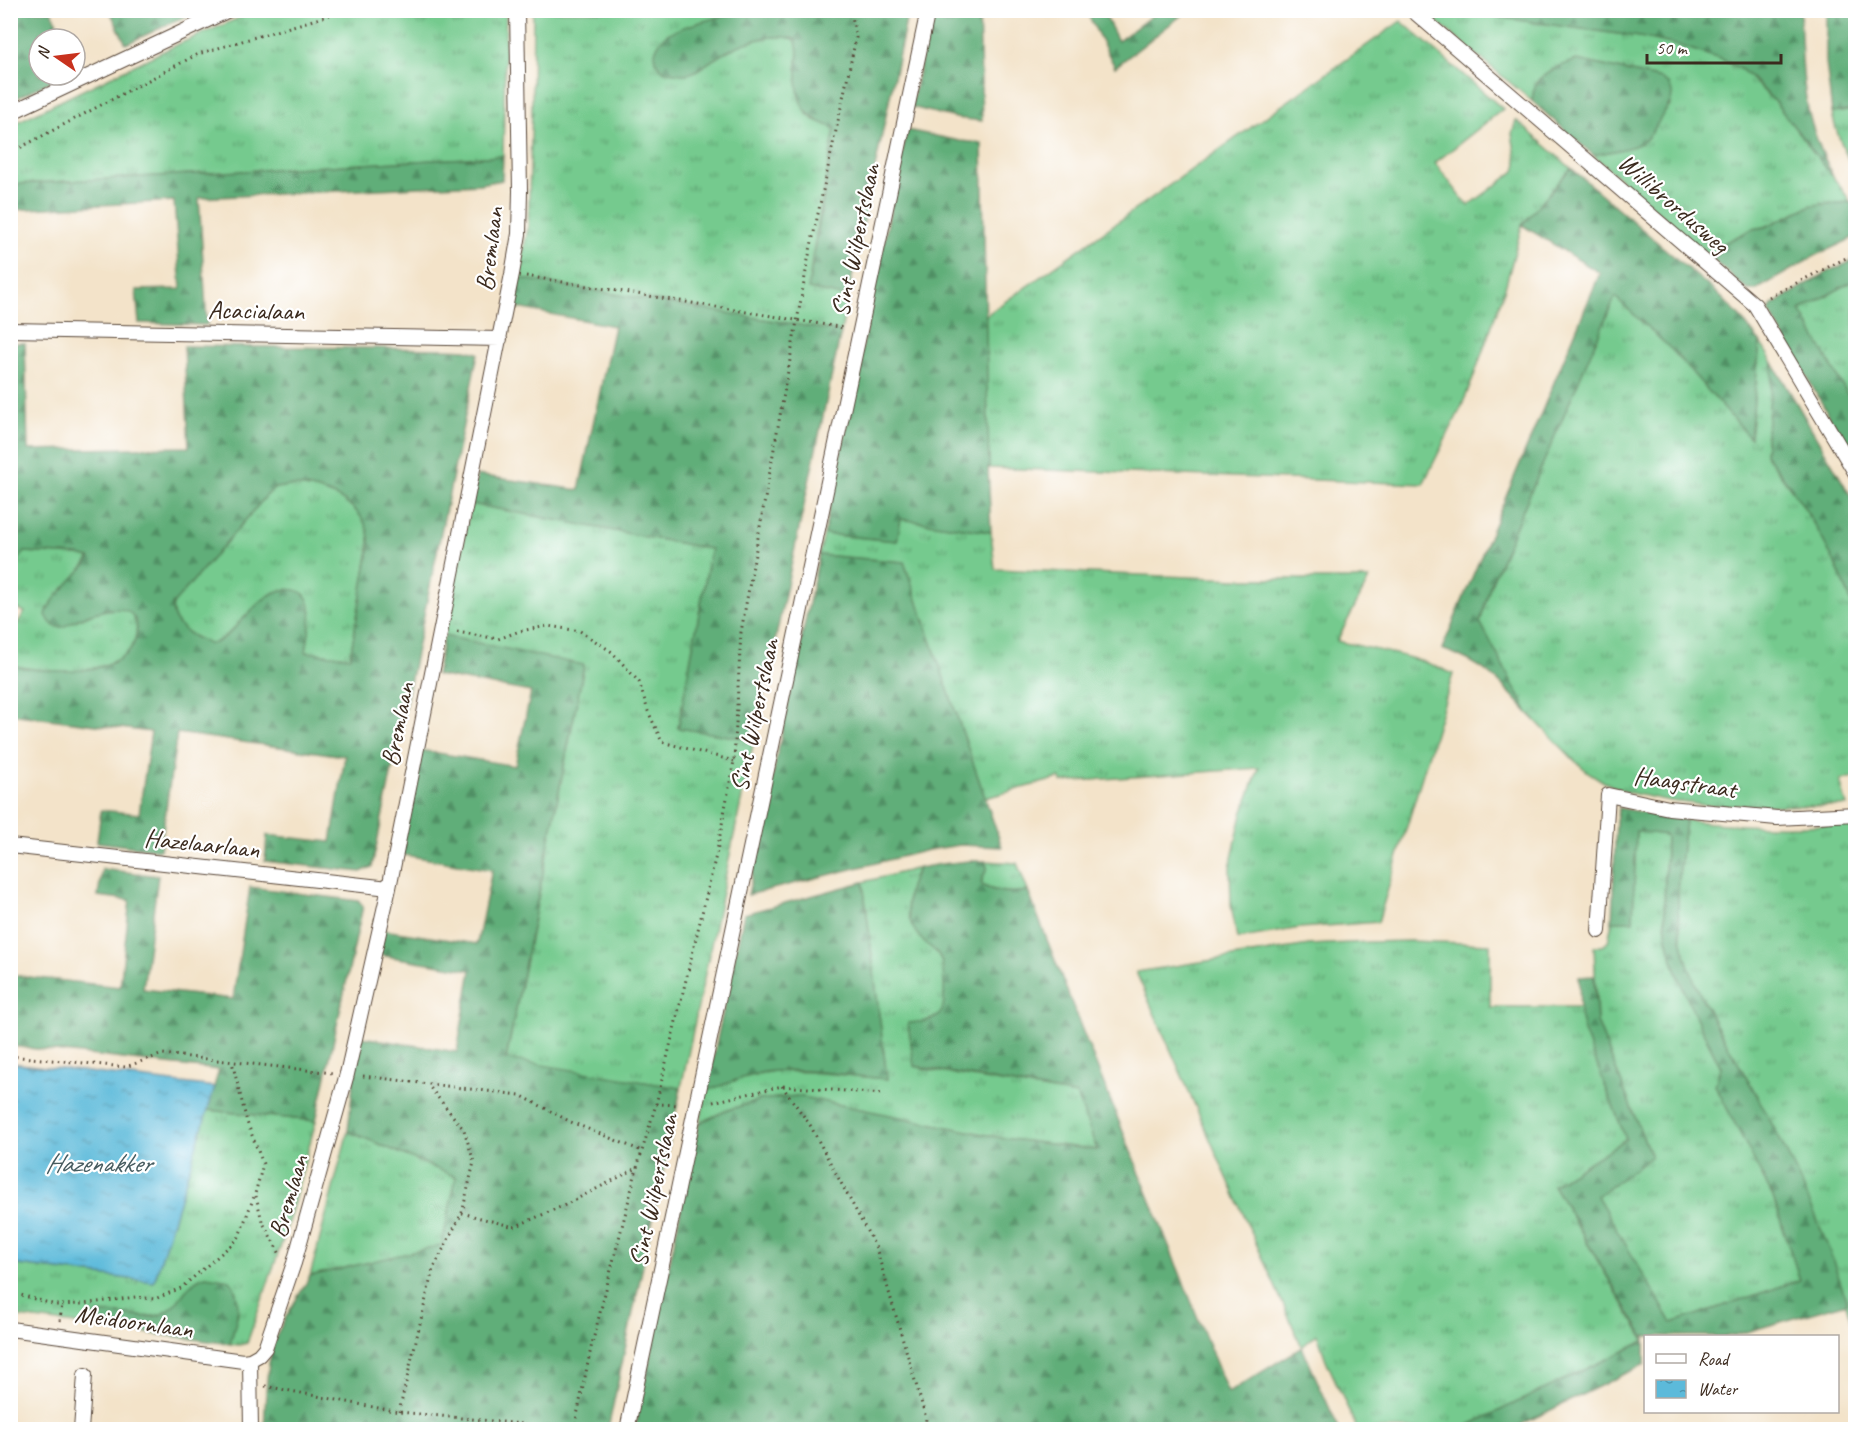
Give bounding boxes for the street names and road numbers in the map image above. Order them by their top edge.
street label: Willibrordusweg [1611,146,1738,262]
street label: Sint Wilpertslaan [823,159,888,320]
street label: Bremlaan [468,204,511,293]
street label: Acacialaan [208,293,306,328]
street label: Sint Wilpertslaan [722,634,787,795]
street label: Bremlaan [373,678,422,769]
street label: Haagstraat [1632,759,1741,806]
street label: Hazelaarlaan [143,821,261,866]
street label: Sint Wilpertslaan [621,1109,686,1270]
street label: Bremlaan [261,1150,316,1241]
street label: Meidoornlaan [73,1297,195,1346]

